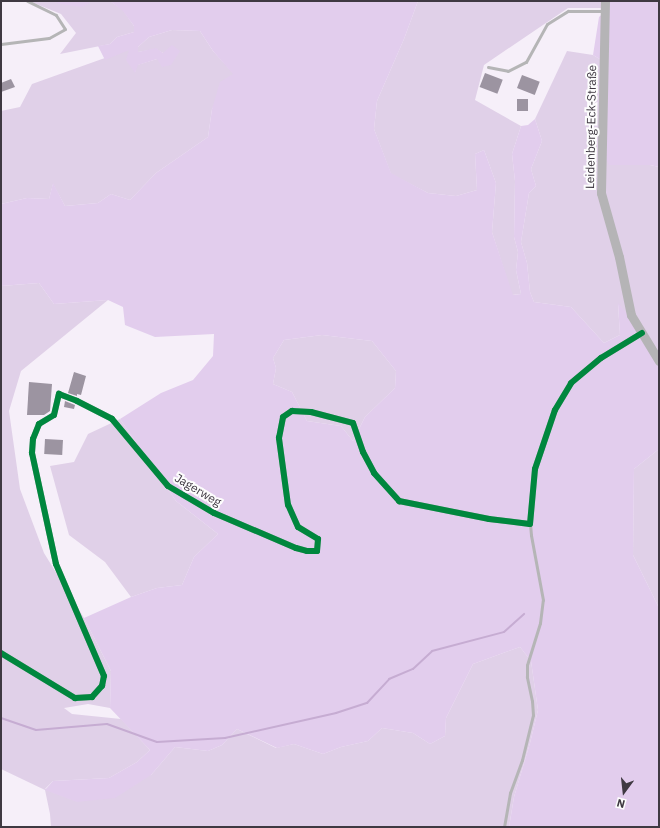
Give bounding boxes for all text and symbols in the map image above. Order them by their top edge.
street label: Leidenberg-Eck-Straße [583,65,599,189]
street label: Jagerweg [172,470,224,510]
north arrow [604,772,644,812]
text: N [615,796,627,811]

